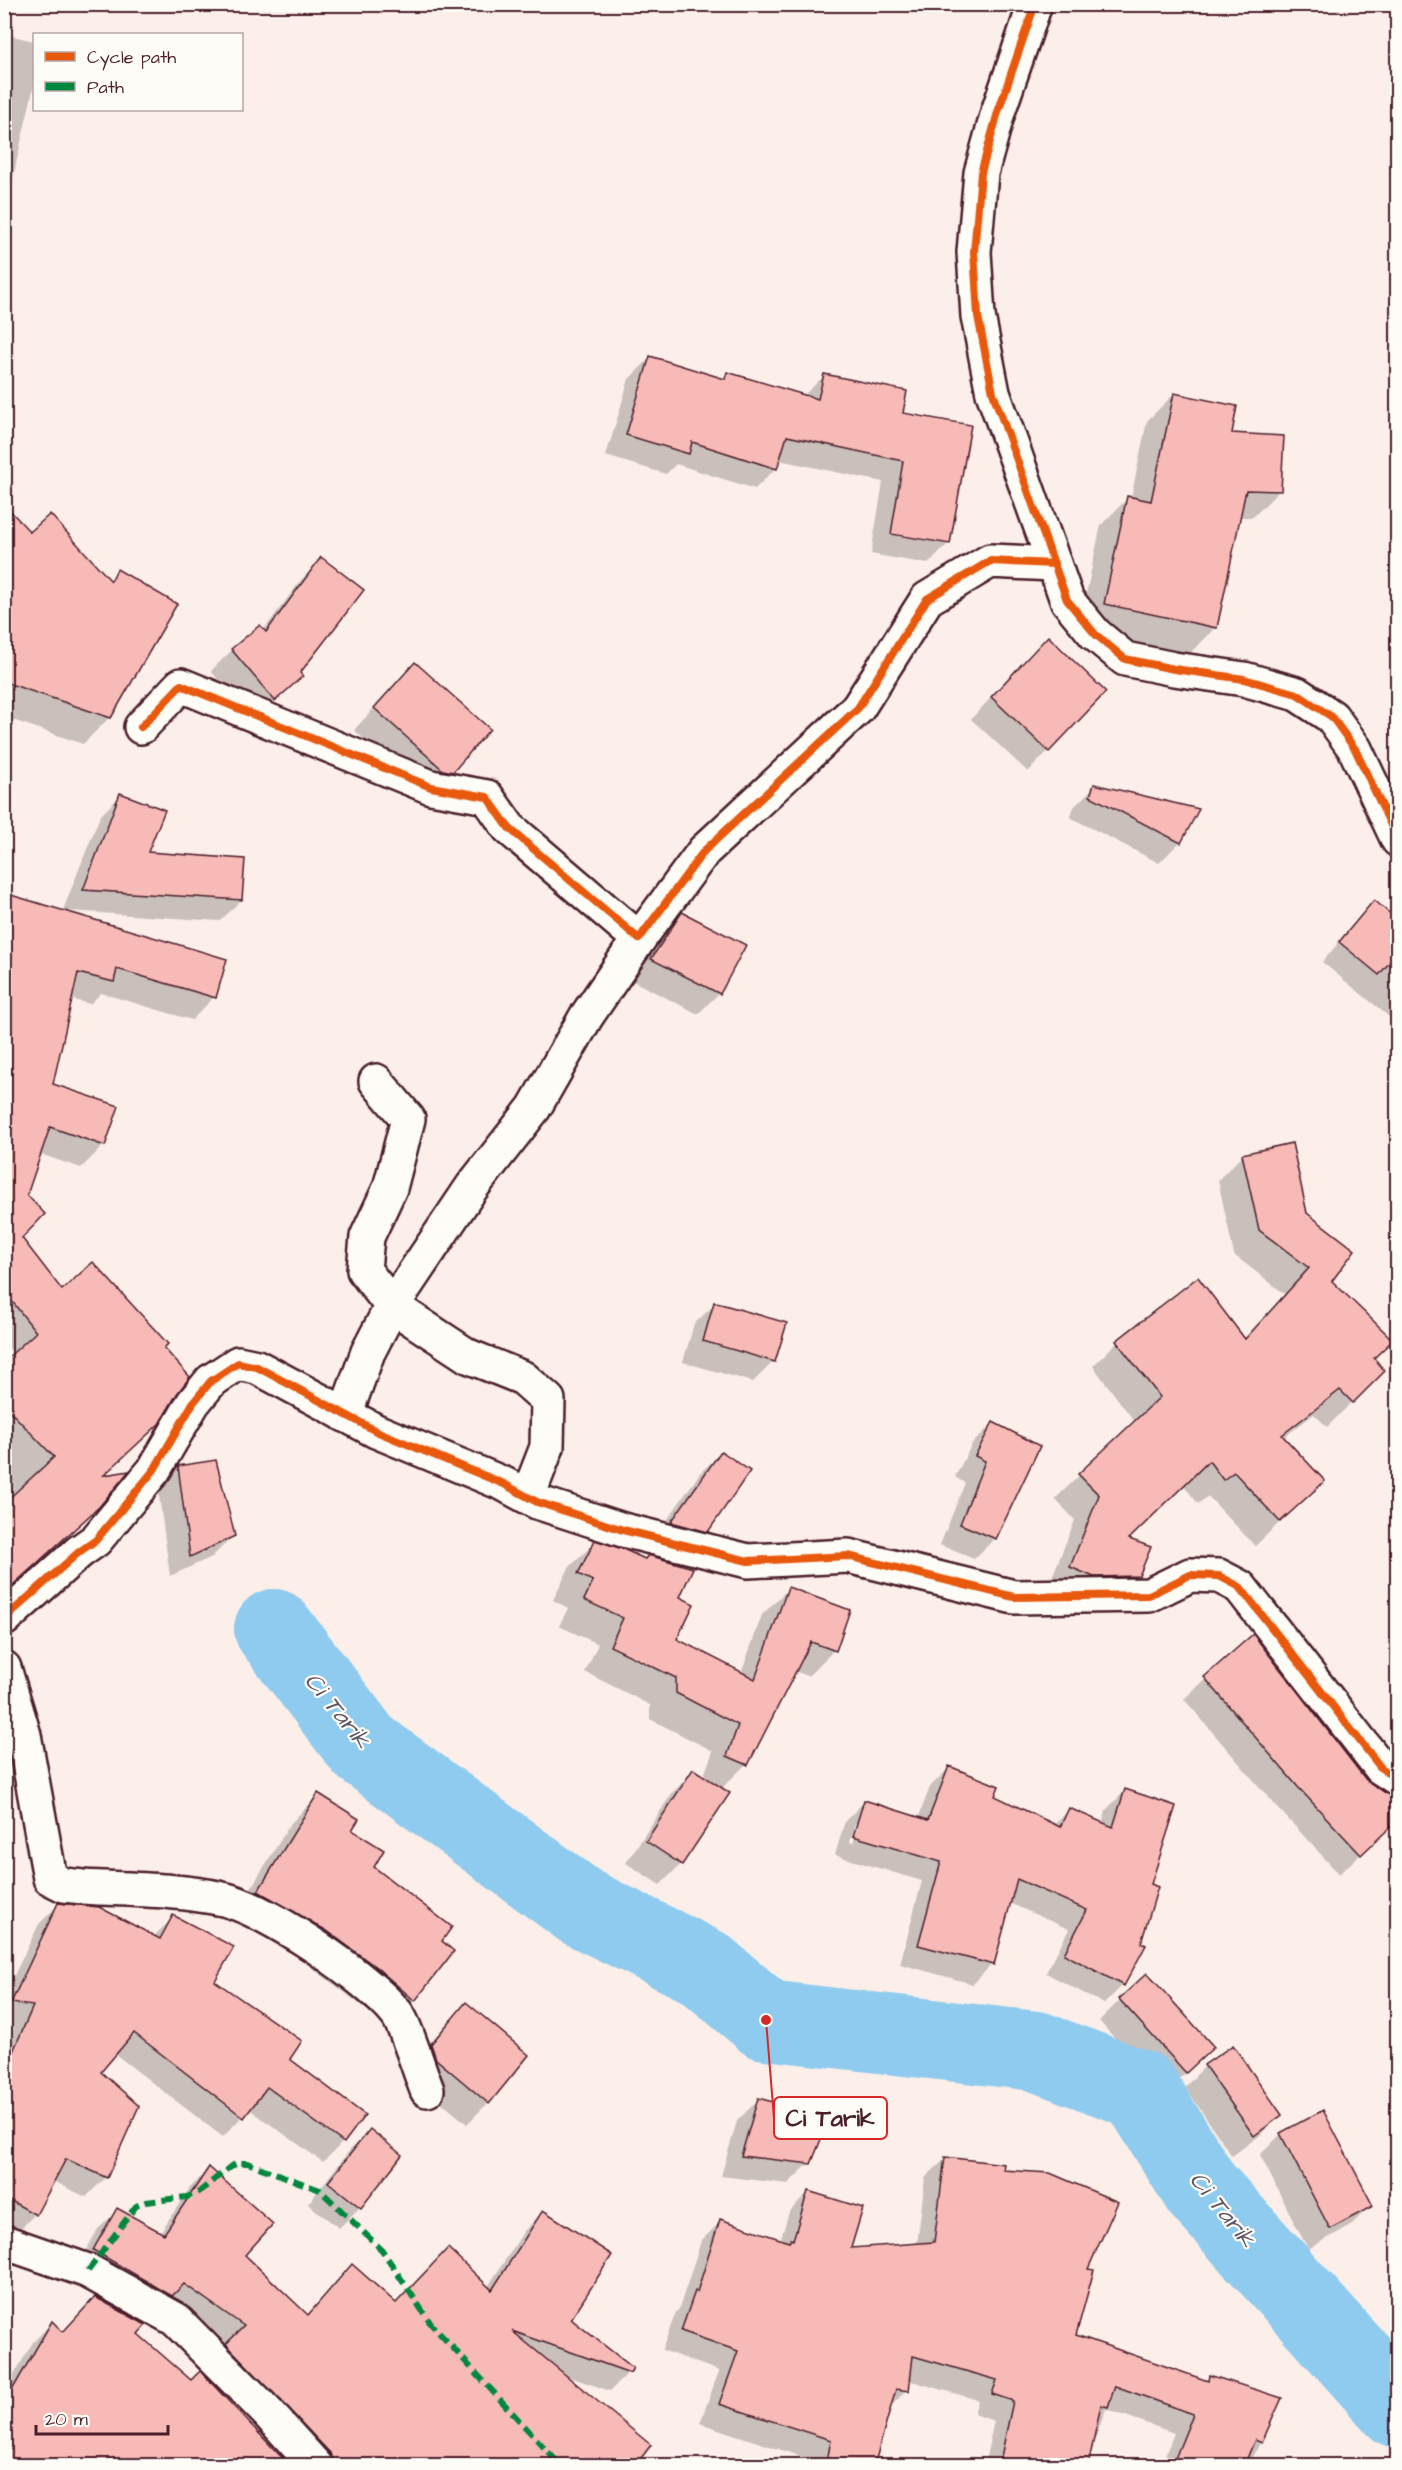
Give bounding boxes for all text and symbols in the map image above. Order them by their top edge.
legend [33,33,243,111]
text: Cycle path [87,45,176,71]
text: Path [87,75,124,100]
water label: Ci Tarik [296,1665,379,1757]
callout: Ci Tarik [774,2097,887,2139]
text: Ci Tarik [785,2102,875,2136]
water label: Ci Tarik [1181,2164,1264,2256]
scale bar [36,2398,168,2436]
text: 20 m [45,2407,88,2432]

